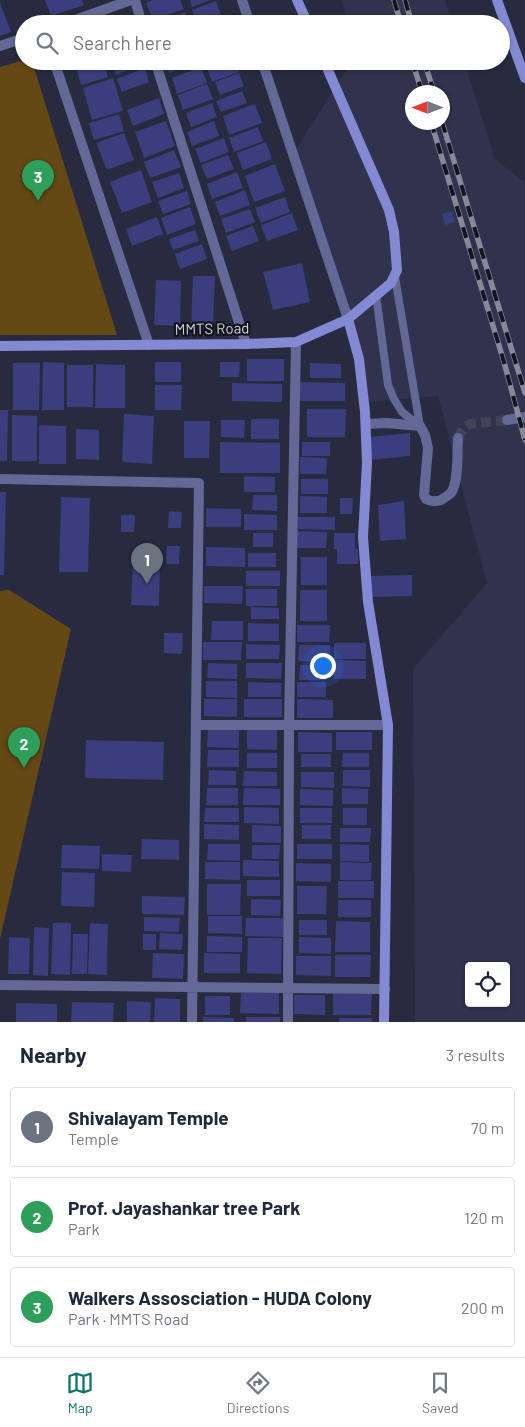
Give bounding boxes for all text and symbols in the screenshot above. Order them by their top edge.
search box [15,15,510,70]
icon: search [33,29,61,57]
text: Search here [73,31,172,54]
north arrow [405,85,450,130]
pin: 3 [22,160,54,201]
street label: MMTS Road [174,318,250,338]
pin: 1 [131,543,163,584]
your location [310,653,336,679]
pin: 2 [8,727,40,768]
map controls [465,962,510,1007]
button: locate [465,962,510,1007]
text: Nearby [20,1042,86,1067]
text: 3 results [446,1045,505,1064]
text: Shivalayam Temple [68,1106,229,1129]
text: 1 [34,1118,40,1137]
text: 70 m [471,1118,504,1137]
text: Temple [68,1129,119,1148]
text: Prof. Jayashankar tree Park [68,1196,301,1219]
text: 2 [33,1208,41,1227]
text: 120 m [464,1208,504,1227]
text: Park [68,1219,99,1238]
text: Walkers Assosciation - HUDA Colony [68,1286,372,1309]
text: 3 [33,1298,41,1317]
text: 200 m [461,1298,504,1317]
text: Park · MMTS Road [68,1309,189,1328]
tab: Map [66,1369,94,1416]
tab: Directions [227,1369,289,1416]
tab: Saved [422,1369,459,1416]

